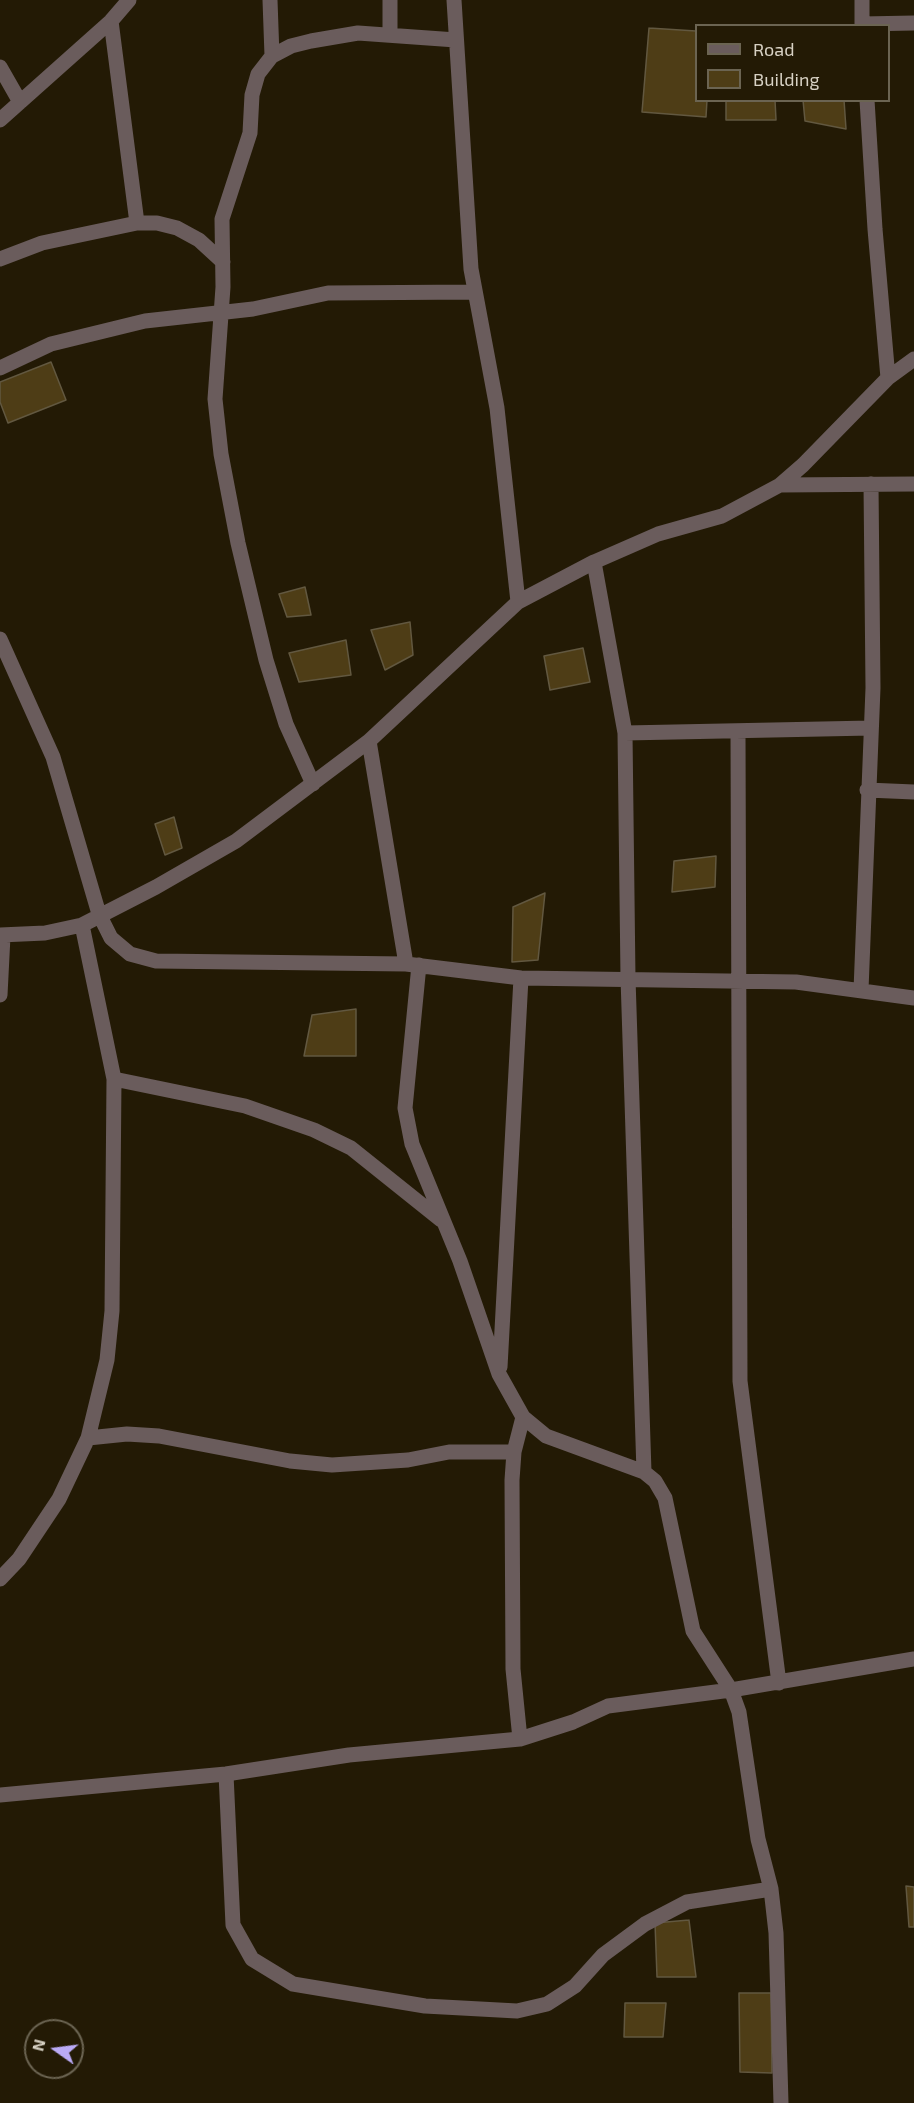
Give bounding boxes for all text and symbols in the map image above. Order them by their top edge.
legend [695,24,890,102]
text: Road [753,38,794,60]
text: Building [753,68,820,90]
north arrow [24,2019,84,2079]
text: N [27,2037,49,2053]

